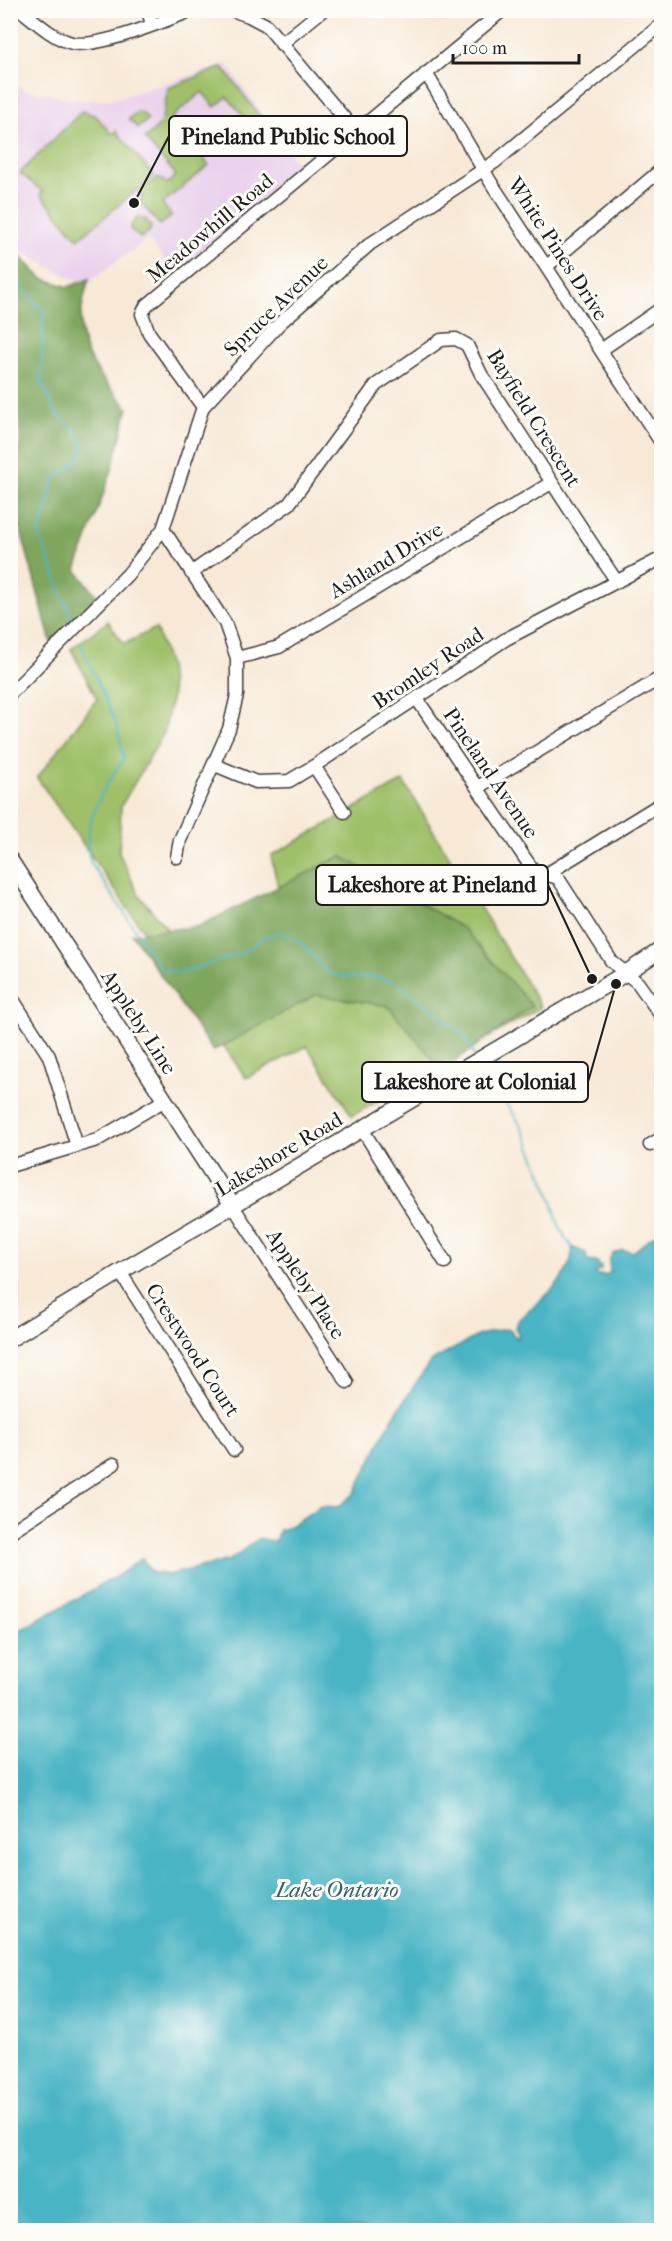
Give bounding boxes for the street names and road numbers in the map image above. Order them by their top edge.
street label: Meadowhill Road [142,168,278,288]
street label: White Pines Drive [502,172,613,325]
street label: Spruce Avenue [219,251,333,361]
street label: Bayfield Crescent [482,345,586,492]
street label: Ashland Drive [324,517,447,604]
street label: Bromley Road [368,622,488,714]
street label: Pineland Avenue [438,703,544,843]
street label: Appleby Line [96,964,182,1079]
street label: Lakeshore Road [211,1106,347,1201]
street label: Appleby Place [261,1224,350,1343]
street label: Crestwood Court [141,1279,245,1422]

